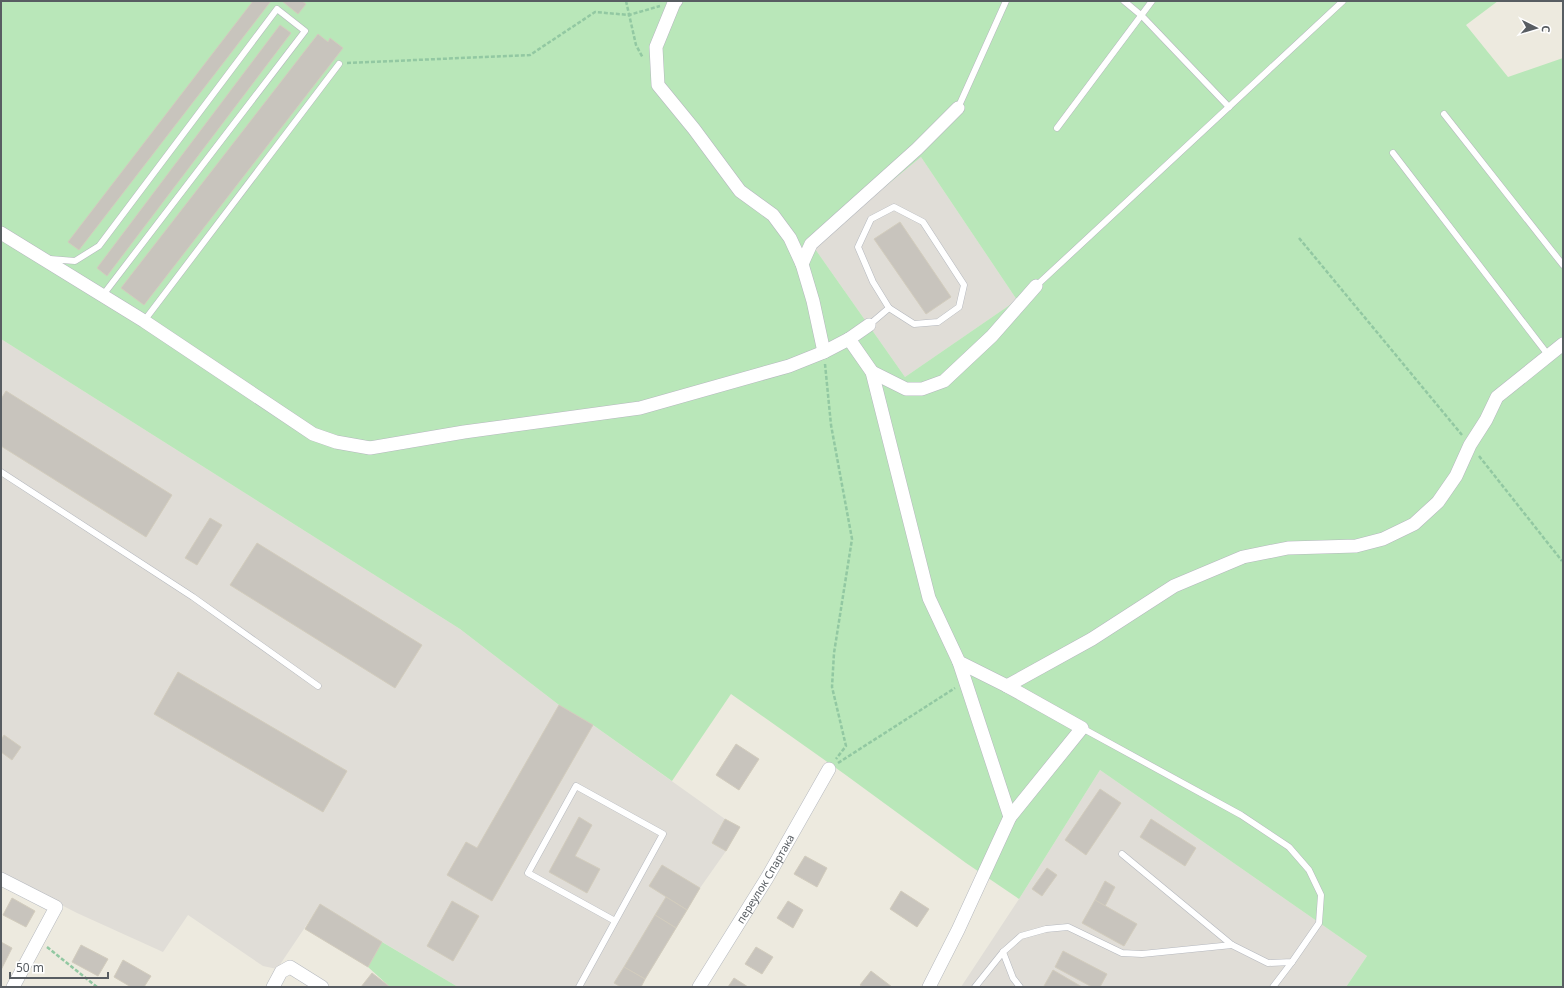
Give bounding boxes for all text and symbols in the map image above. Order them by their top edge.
north arrow [1516,8,1556,48]
text: С [1539,25,1554,33]
street label: переулок Спартака [733,831,797,926]
scale bar [10,954,108,980]
text: 50 m [16,959,44,976]

